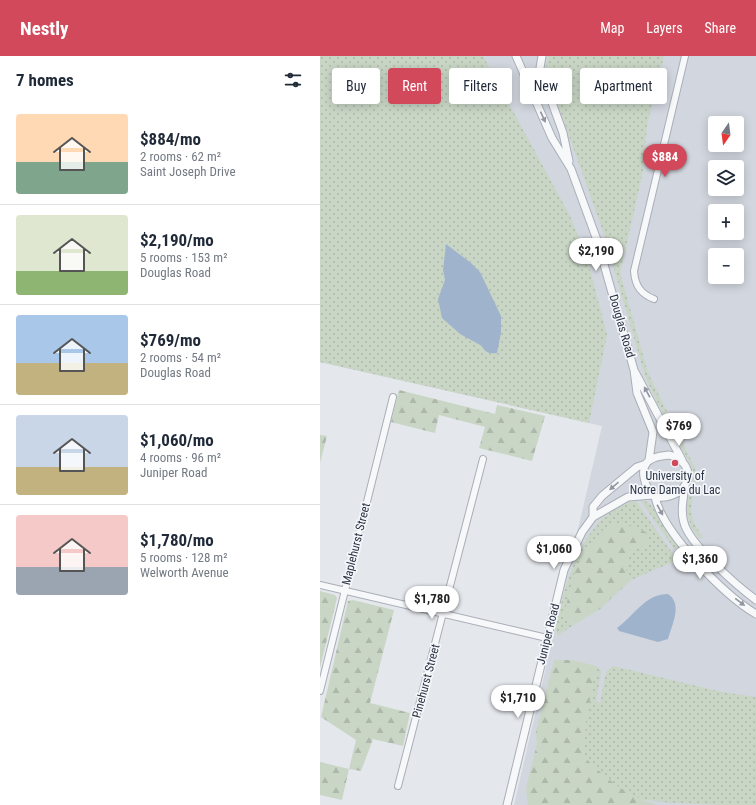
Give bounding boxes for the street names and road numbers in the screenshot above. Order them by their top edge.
street label: Douglas Road [606,293,638,359]
street label: Maplehurst Street [339,501,373,587]
street label: Juniper Road [534,602,562,666]
street label: Pinehurst Street [409,642,443,720]

